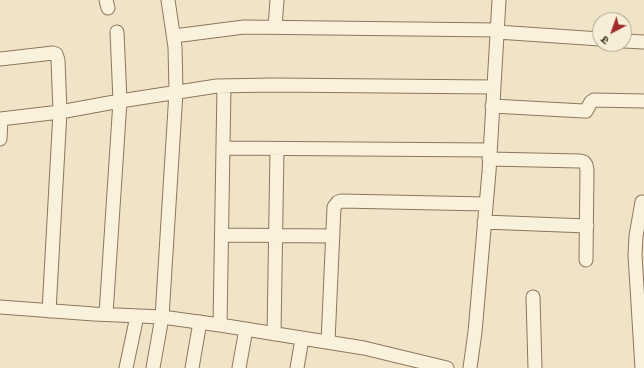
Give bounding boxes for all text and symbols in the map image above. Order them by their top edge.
north arrow [592,12,632,52]
text: उ [598,33,612,48]

